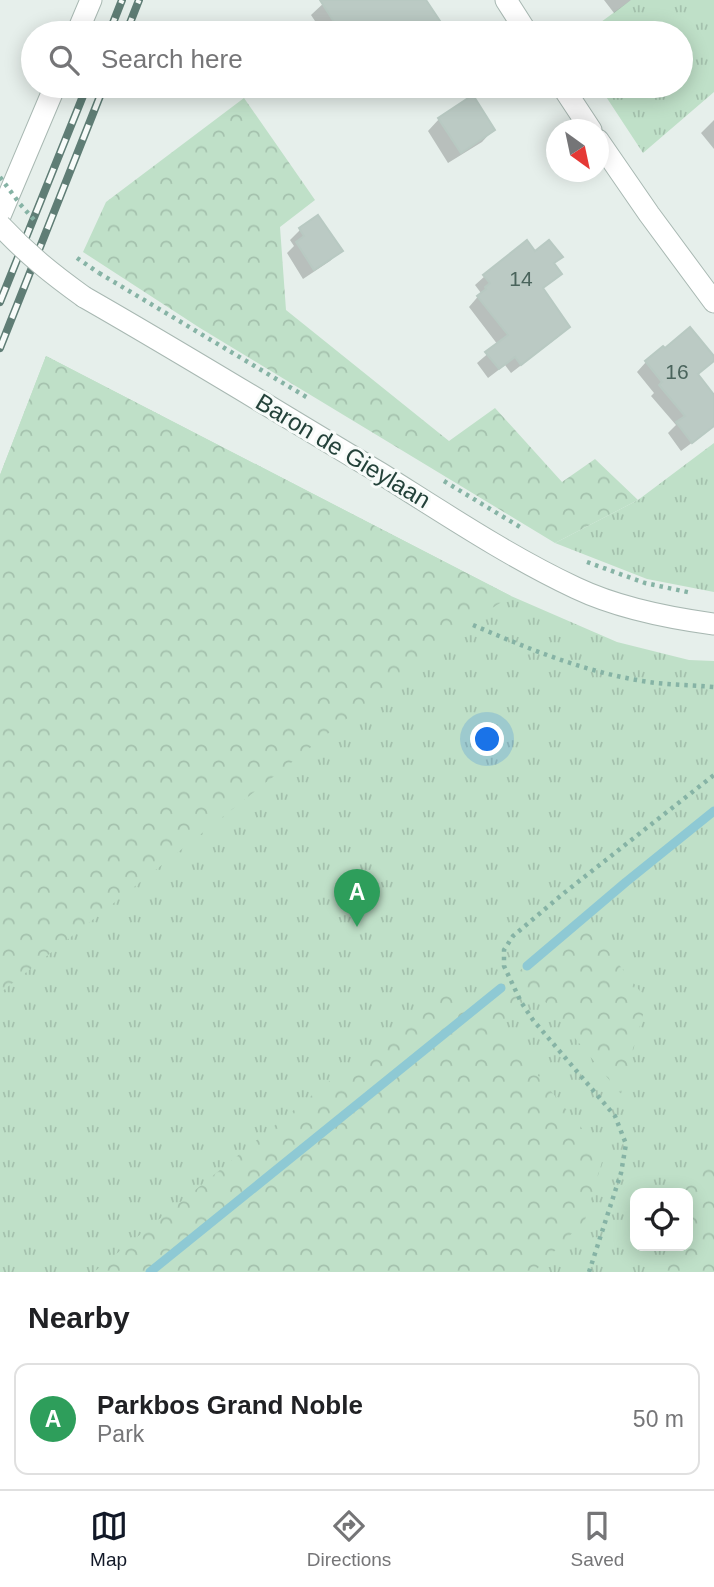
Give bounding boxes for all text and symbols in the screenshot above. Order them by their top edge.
search box [21,21,693,98]
icon: search [45,41,83,79]
text: Search here [101,44,243,74]
north arrow [546,119,609,182]
house number: 14 [509,267,533,290]
house number: 16 [665,360,689,383]
street label: Baron de Gieylaan [251,388,435,513]
your location [470,722,504,756]
pin: A [334,869,380,927]
map controls [630,1188,693,1251]
button: locate [630,1188,693,1251]
text: Nearby [28,1301,130,1334]
text: Parkbos Grand Noble [97,1390,363,1420]
text: A [45,1406,61,1432]
text: 50 m [633,1406,684,1432]
text: Park [97,1421,144,1447]
tab: Map [90,1507,128,1571]
tab: Directions [307,1507,391,1571]
tab: Saved [570,1507,624,1571]

